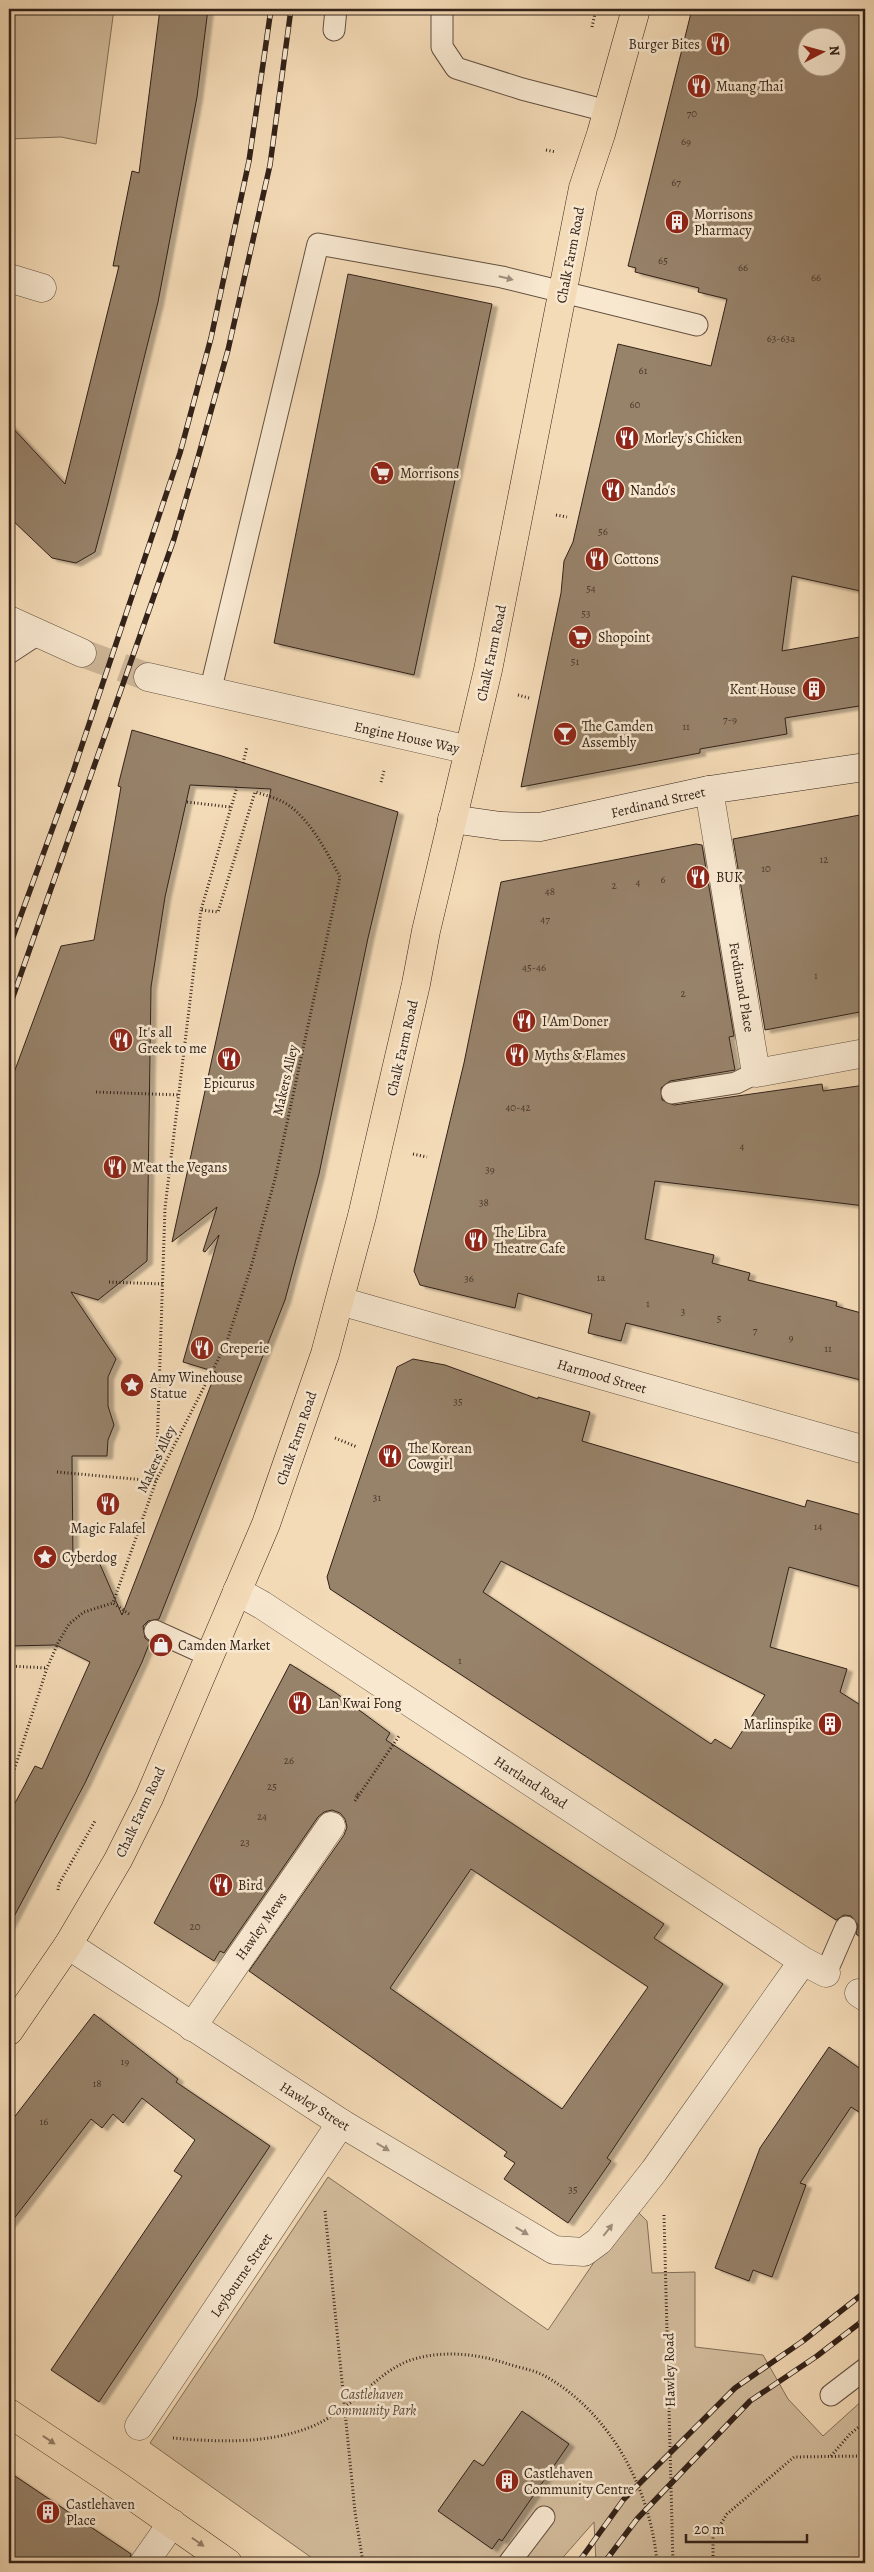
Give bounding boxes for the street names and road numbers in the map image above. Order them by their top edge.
street label: Chalk Farm Road [552,205,589,305]
street label: Chalk Farm Road [472,603,511,703]
street label: Engine House Way [353,717,462,758]
street label: Ferdinand Street [609,782,707,823]
street label: Ferdinand Place [724,940,759,1034]
street label: Chalk Farm Road [382,998,423,1098]
street label: Makers Alley [268,1042,303,1117]
street label: Harmood Street [555,1355,649,1398]
street label: Chalk Farm Road [272,1388,322,1488]
street label: Makers Alley [133,1422,181,1496]
street label: Hartland Road [490,1752,571,1813]
street label: Chalk Farm Road [111,1763,170,1861]
street label: Hawley Mews [231,1889,292,1964]
street label: Hawley Street [276,2077,354,2136]
street label: Leybourne Street [206,2229,277,2321]
street label: Hawley Road [659,2332,680,2407]

